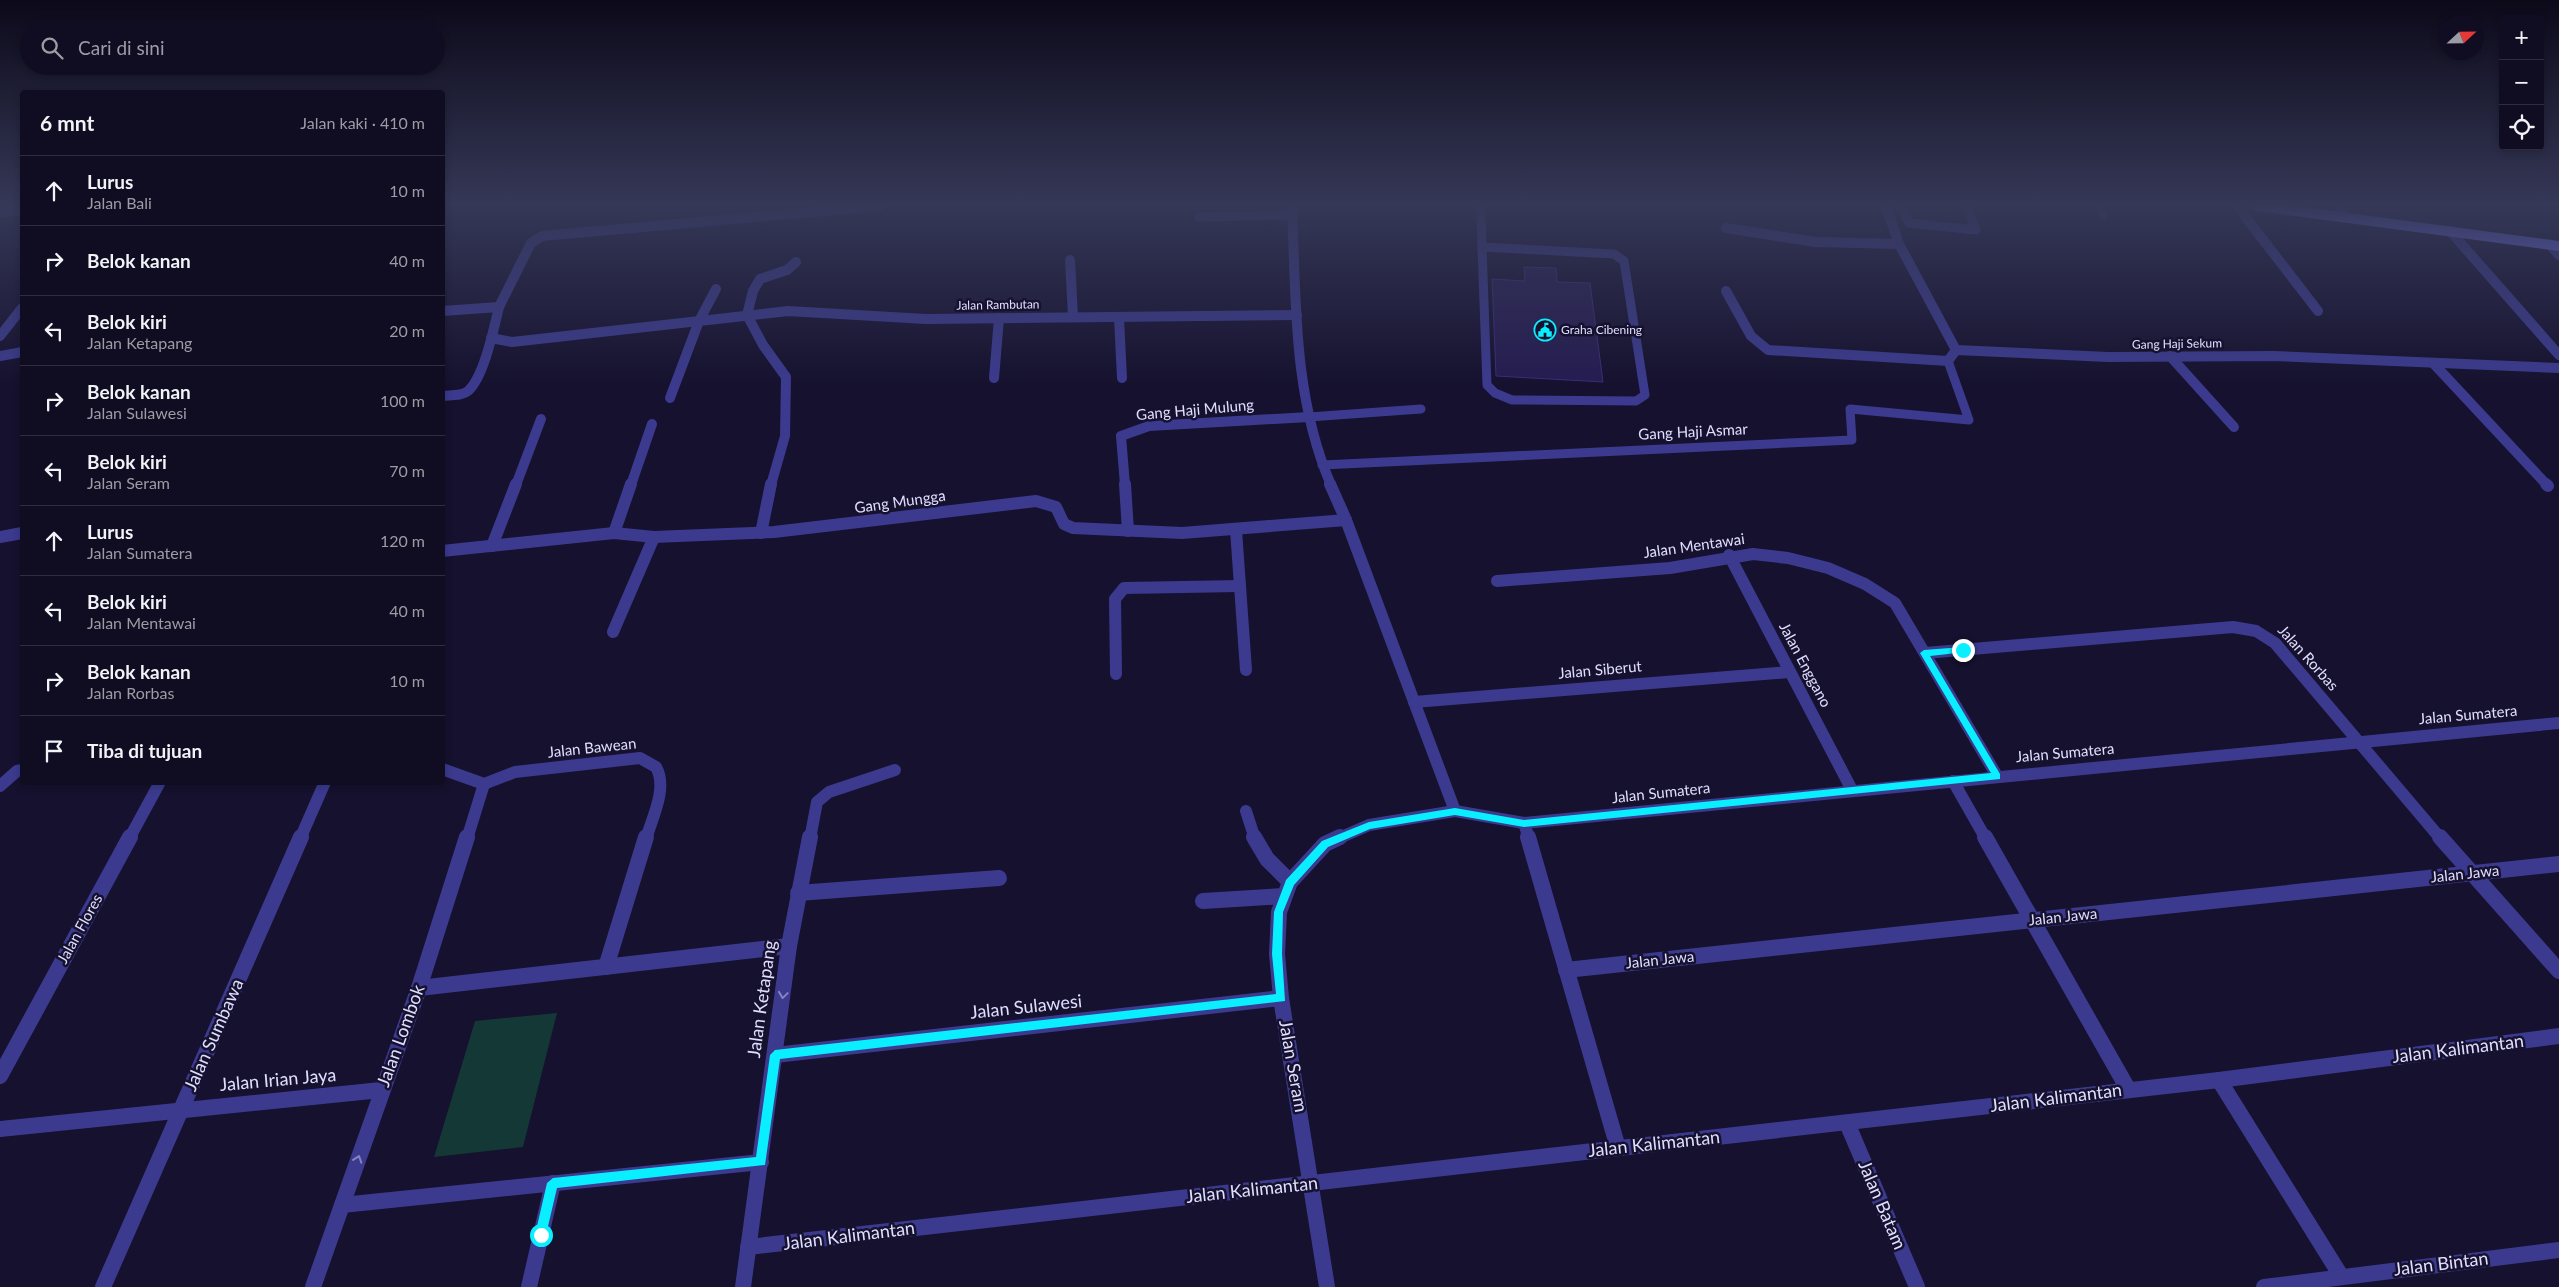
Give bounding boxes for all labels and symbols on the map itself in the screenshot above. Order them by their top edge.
north arrow [2439,15,2484,60]
street label: Jalan Rambutan [956,296,1040,313]
public building icon: Graha Cibening [1533,318,1557,342]
place label: Graha Cibening [1561,322,1642,337]
street label: Gang Haji Sekum [2132,335,2222,352]
street label: Gang Haji Mulung [1135,395,1255,423]
street label: Gang Haji Asmar [1638,419,1749,443]
street label: Gang Mungga [853,486,947,516]
street label: Jalan Mentawai [1642,529,1746,561]
street label: Jalan Enggano [1776,619,1836,710]
street label: Jalan Rorbas [2275,621,2343,694]
route end [1952,639,1975,662]
street label: Jalan Siberut [1557,656,1643,682]
street label: Jalan Sumatera [2418,701,2518,727]
street label: Jalan Bawean [547,733,637,761]
street label: Jalan Sumatera [2015,739,2115,765]
street label: Jalan Sumatera [1611,778,1711,806]
street label: Jalan Jawa [2430,860,2500,886]
street label: Jalan Flores [53,891,106,966]
street label: Jalan Jawa [2028,903,2098,929]
street label: Jalan Ketapang [742,939,780,1059]
street label: Jalan Jawa [1625,946,1695,972]
street label: Jalan Sumbawa [179,975,248,1094]
street label: Jalan Lombok [371,981,429,1090]
street label: Jalan Sulawesi [969,989,1083,1023]
one-way arrow [778,991,789,999]
street label: Jalan Seram [1275,1018,1313,1114]
street label: Jalan Kalimantan [2391,1029,2525,1067]
street label: Jalan Irian Jaya [219,1063,337,1095]
street label: Jalan Kalimantan [1989,1078,2123,1116]
street label: Jalan Kalimantan [1587,1125,1721,1161]
one-way arrow [352,1155,362,1164]
street label: Jalan Batam [1854,1157,1912,1252]
street label: Jalan Kalimantan [1185,1171,1319,1207]
street label: Jalan Kalimantan [782,1216,916,1254]
route start [530,1224,553,1247]
street label: Jalan Bintan [2392,1246,2489,1280]

